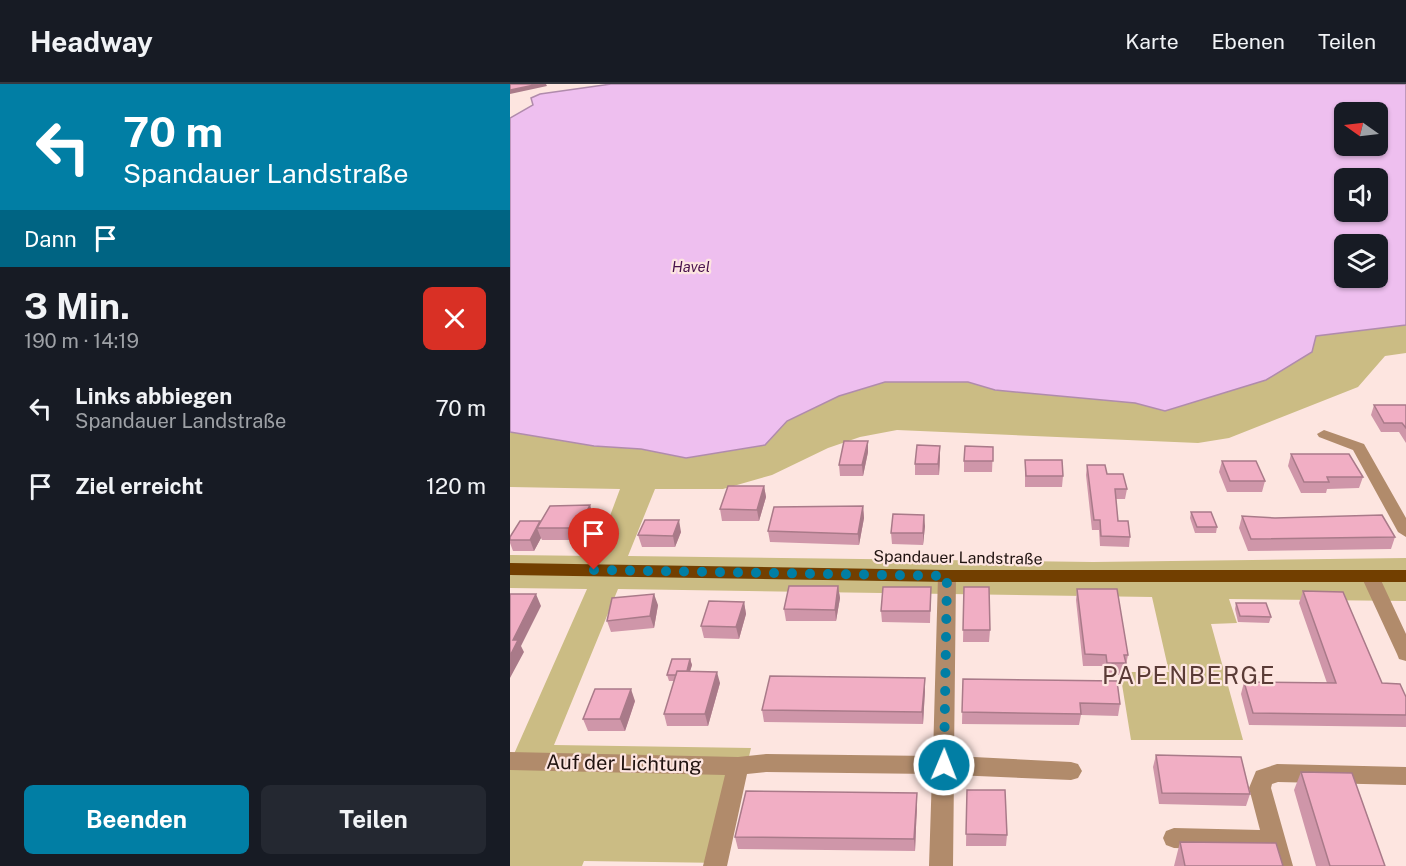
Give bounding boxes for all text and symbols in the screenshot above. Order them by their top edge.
text: Headway [30,25,153,58]
text: Karte [1125,29,1179,54]
text: Ebenen [1212,29,1285,54]
text: Teilen [1318,29,1376,54]
north arrow [1334,102,1388,156]
map controls [1334,102,1388,288]
text: 70 m [123,107,223,156]
icon: left [24,108,102,186]
text: Spandauer Landstraße [123,157,408,189]
button: sound [1334,168,1388,222]
icon: arrive [89,222,122,255]
text: Dann [24,226,77,252]
button: layers [1334,234,1388,288]
water label: Havel [672,258,710,275]
text: 3 Min. [24,285,130,327]
button: close [423,287,486,350]
text: 190 m · 14:19 [24,329,139,353]
text: Links abbiegen [75,383,232,409]
icon: left [24,392,57,425]
text: 70 m [435,395,486,421]
text: Spandauer Landstraße [75,409,286,433]
icon: arrive [24,470,57,503]
text: Ziel erreicht [75,473,203,499]
text: 120 m [426,473,486,499]
pin [568,508,619,570]
icon: arrive [577,517,610,550]
street label: Spandauer Landstraße [873,547,1043,568]
district label: PAPENBERGE [1102,661,1276,689]
position arrow [912,733,976,797]
street label: Auf der Lichtung [546,750,702,776]
button: Beenden [24,785,249,854]
button: Teilen [261,785,486,854]

